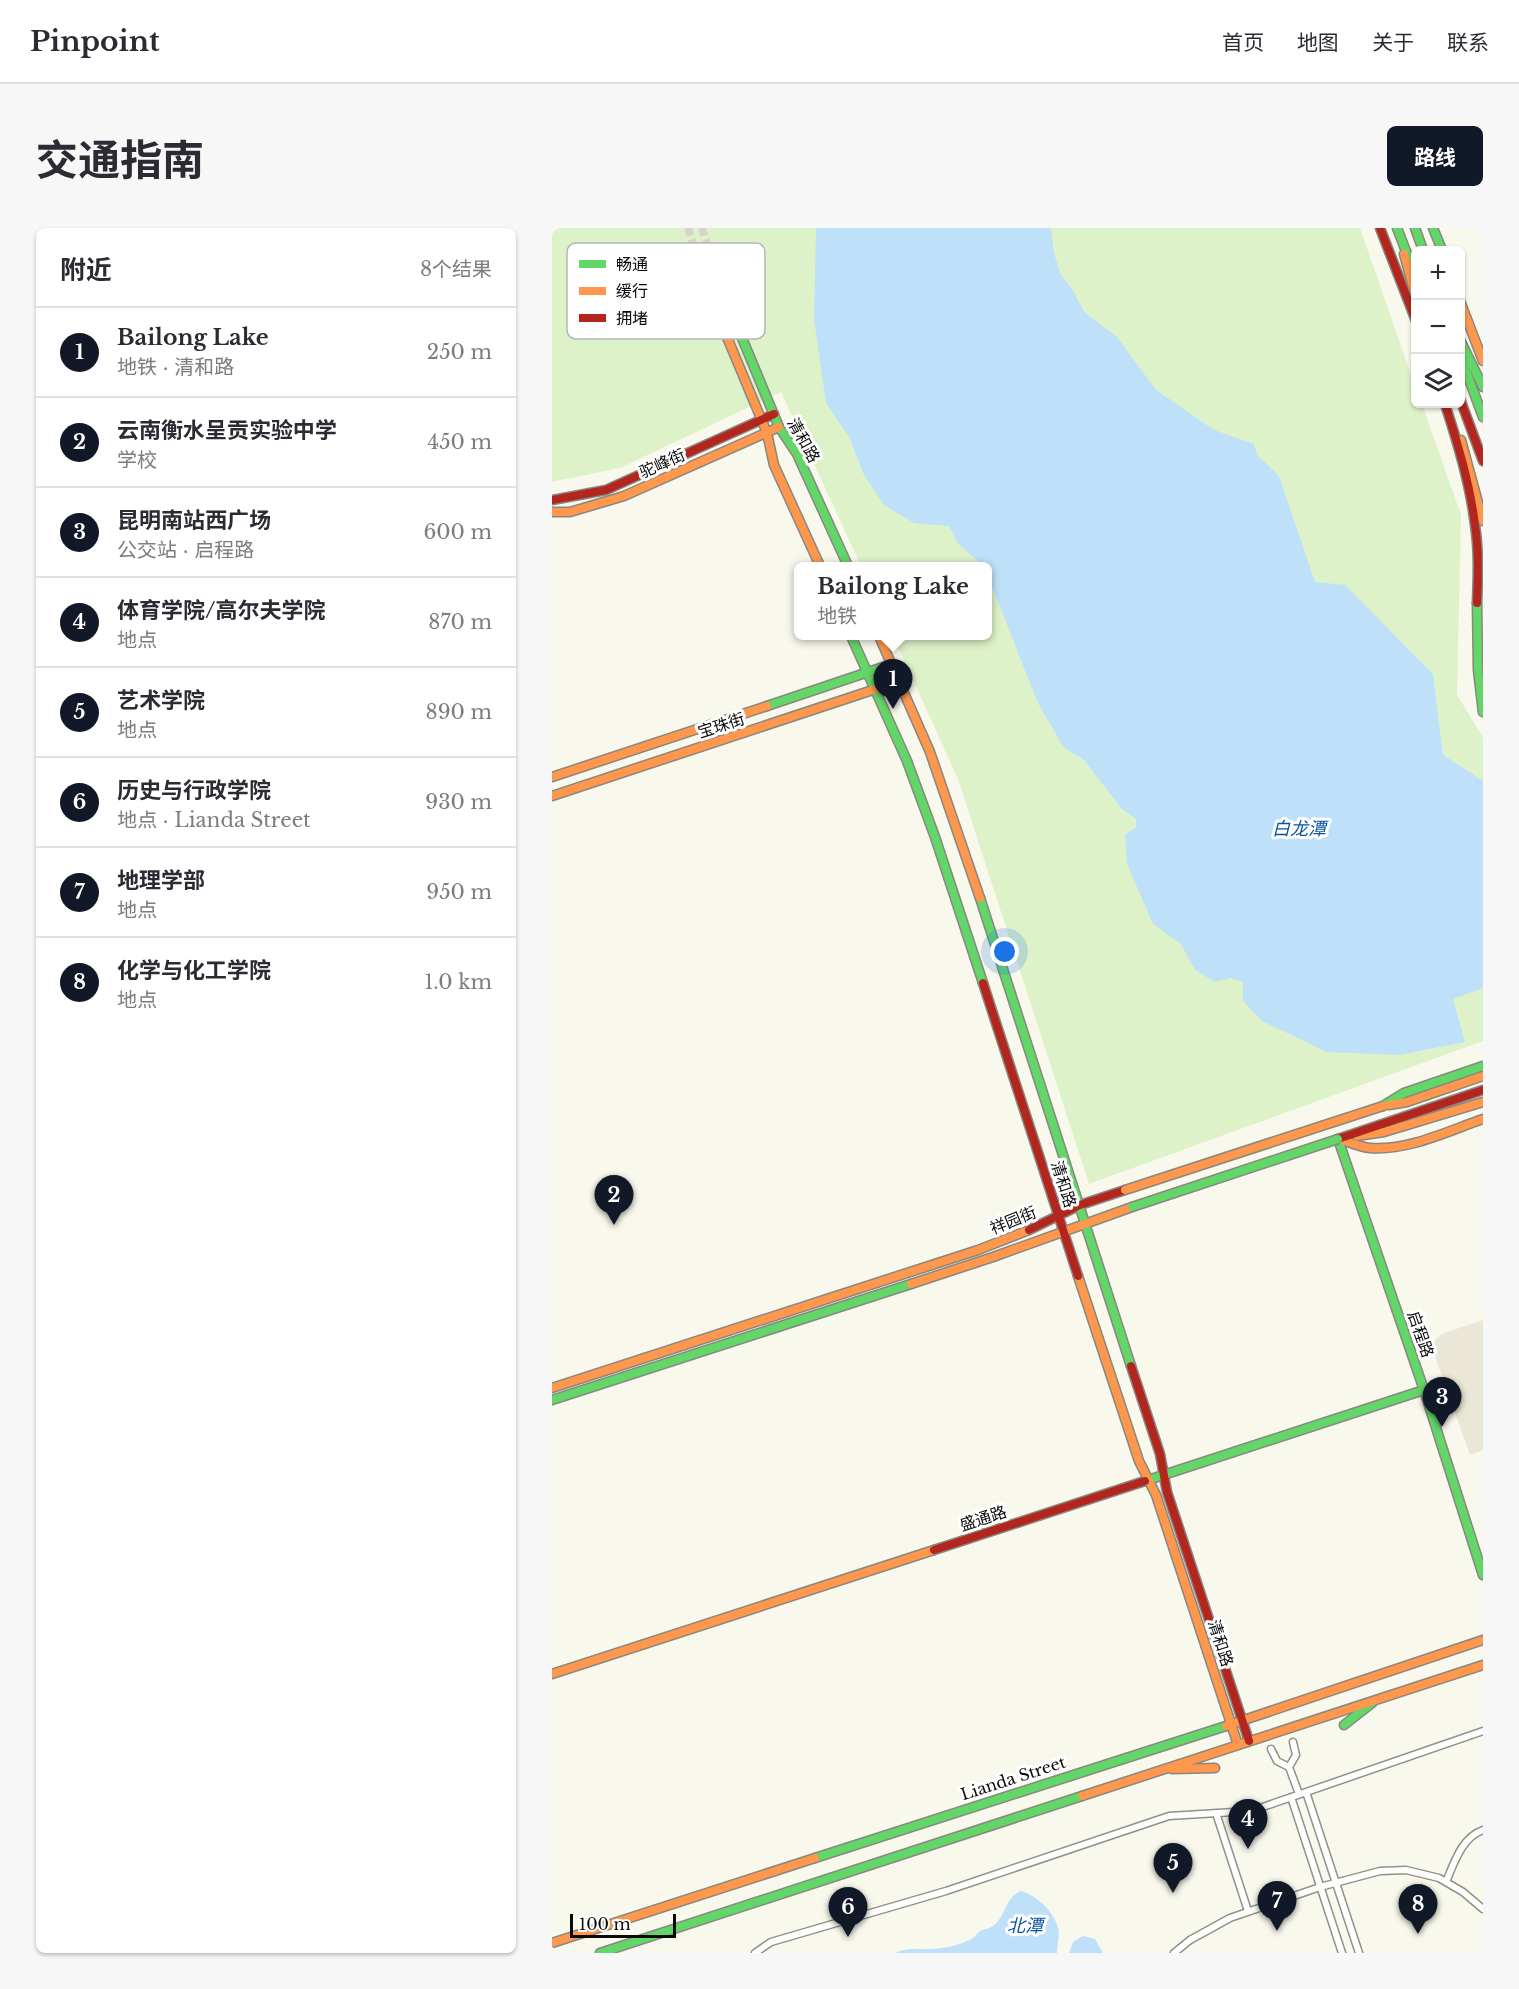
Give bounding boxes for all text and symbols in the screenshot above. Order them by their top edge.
text: Pinpoint [30,24,160,59]
text: 首页 [1222,30,1264,56]
text: 地图 [1297,30,1339,56]
text: 关于 [1372,30,1414,56]
text: 联系 [1447,30,1489,56]
button: 路线 [1387,126,1483,186]
text: 交通指南 [36,134,204,186]
legend [567,243,765,339]
map controls [1411,246,1465,408]
button: + [1411,246,1465,300]
text: 附近 [60,254,112,286]
text: 畅通 [616,254,648,274]
text: 8个结果 [420,257,492,281]
text: 缓行 [616,281,648,301]
button: − [1411,300,1465,354]
text: 拥堵 [616,308,648,328]
text: Bailong Lake [117,324,269,351]
text: 1 [75,340,84,364]
text: 250 m [427,340,492,364]
button: layers [1411,354,1465,408]
text: 地铁 · 清和路 [117,355,234,379]
street label: 清和路 [784,414,824,466]
text: 云南衡水呈贡实验中学 [117,417,337,444]
text: 2 [73,430,86,454]
text: 450 m [427,430,492,454]
street label: 驼峰街 [636,444,688,482]
text: 学校 [117,448,157,472]
text: 昆明南站西广场 [117,507,271,534]
text: 3 [73,520,86,544]
text: 600 m [423,520,492,544]
text: 公交站 · 启程路 [117,538,254,562]
popup [794,562,992,640]
text: Bailong Lake [817,573,969,600]
text: 体育学院/高尔夫学院 [117,597,326,624]
text: 地铁 [817,604,857,628]
text: 4 [73,610,86,634]
text: 870 m [428,610,492,634]
text: 地点 [117,628,157,652]
pin: 1 [874,660,912,709]
text: 艺术学院 [117,687,205,714]
text: 5 [74,700,85,724]
text: 890 m [426,700,492,724]
street label: 宝珠街 [695,708,747,742]
text: 地点 [117,718,157,742]
text: 历史与行政学院 [117,777,271,804]
text: 6 [73,790,86,814]
text: 930 m [425,790,492,814]
text: 地点 · Lianda Street [117,808,311,832]
water label: 白龙潭 [1272,818,1329,840]
text: 地理学部 [117,867,205,894]
text: 7 [74,880,85,904]
text: 950 m [426,880,492,904]
text: 地点 [117,898,157,922]
your location [990,937,1019,966]
text: 化学与化工学院 [117,957,271,984]
text: 8 [73,970,86,994]
text: 1.0 km [424,970,492,994]
text: 地点 [117,988,157,1012]
street label: 清和路 [1047,1158,1081,1210]
pin: 2 [594,1176,634,1225]
street label: 祥园街 [987,1202,1039,1238]
street label: 启程路 [1404,1308,1438,1360]
pin: 3 [1422,1378,1462,1427]
street label: 盛通路 [957,1501,1009,1535]
street label: 清和路 [1204,1617,1238,1669]
street label: Lianda Street [958,1752,1068,1804]
pin: 4 [1228,1800,1268,1849]
pin: 5 [1154,1844,1192,1893]
pin: 7 [1258,1882,1296,1931]
pin: 8 [1398,1884,1438,1934]
pin: 6 [828,1888,868,1937]
scale bar [570,1911,676,1938]
text: 100 m [579,1914,631,1934]
water label: 北潭 [1007,1915,1046,1937]

